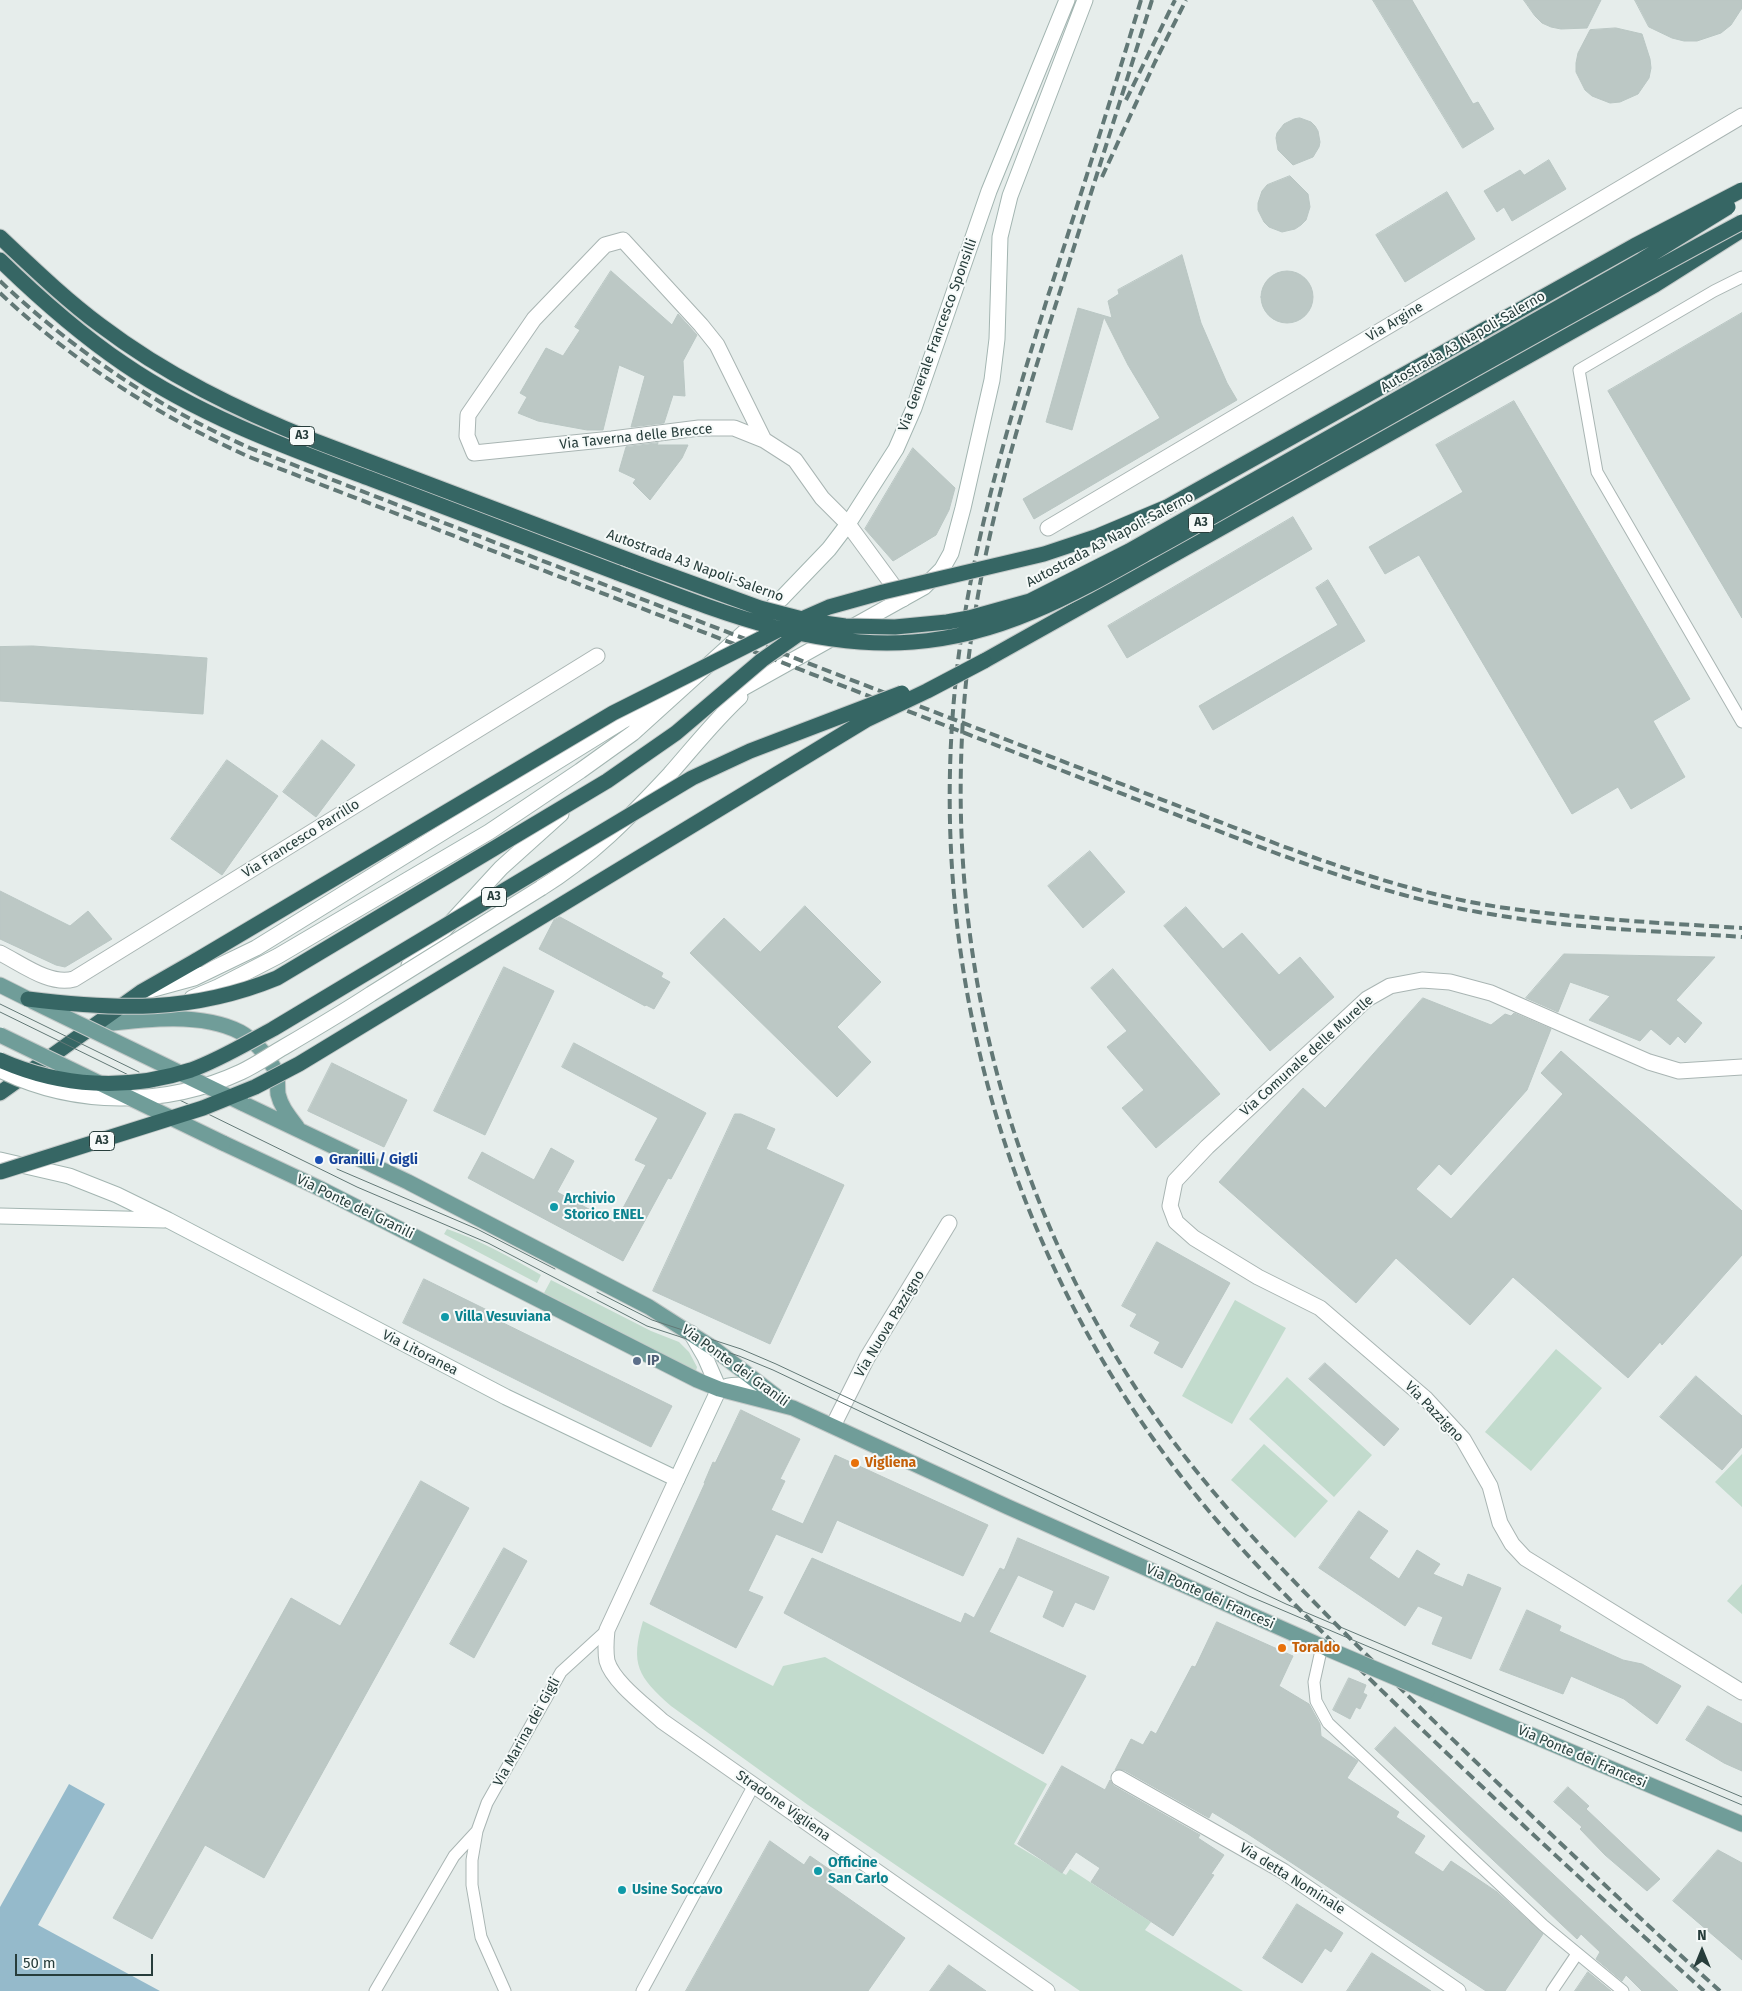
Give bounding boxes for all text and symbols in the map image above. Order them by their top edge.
street label: Via Generale Francesco Sponsilli [895,236,981,434]
street label: Autostrada A3 Napoli-Salerno [1378,288,1548,396]
street label: Via Argine [1364,298,1426,346]
street label: Via Taverna delle Brecce [559,421,713,453]
road number: A3 [290,426,314,446]
street label: Autostrada A3 Napoli-Salerno [1023,489,1197,591]
road number: A3 [1188,514,1214,532]
street label: Autostrada A3 Napoli-Salerno [604,526,786,606]
street label: Via Francesco Parrillo [239,796,363,882]
road number: A3 [482,888,506,906]
street label: Via Comunale delle Murelle [1237,992,1377,1120]
road number: A3 [90,1132,114,1150]
place label: Granilli / Gigli [329,1152,418,1168]
marker: Granilli / Gigli [313,1154,325,1166]
street label: Via Ponte dei Granili [294,1171,416,1243]
place label: Archivio Storico ENEL [564,1191,644,1224]
marker: Archivio Storico ENEL [548,1201,560,1213]
street label: Via Nuova Pazzigno [851,1268,929,1380]
place label: Villa Vesuviana [455,1309,551,1325]
marker: Villa Vesuviana [439,1311,451,1323]
street label: Via Ponte dei Granili [678,1321,792,1411]
street label: Via Litoranea [379,1327,461,1379]
place label: IP [647,1353,660,1369]
marker: IP [631,1355,643,1367]
street label: Via Pazzigno [1401,1378,1467,1446]
place label: Vigliena [865,1455,916,1471]
marker: Vigliena [849,1457,861,1469]
street label: Via Ponte dei Francesi [1143,1561,1277,1633]
place label: Toraldo [1292,1640,1340,1656]
marker: Toraldo [1276,1642,1288,1654]
street label: Via Marina dei Gigli [490,1674,564,1790]
street label: Via Ponte dei Francesi [1515,1722,1649,1792]
street label: Stradone Vigliena [732,1767,834,1845]
street label: Via detta Nominale [1236,1840,1348,1918]
place label: Officine San Carlo [828,1855,889,1888]
marker: Officine San Carlo [812,1865,824,1877]
place label: Usine Soccavo [632,1882,723,1898]
marker: Usine Soccavo [616,1884,628,1896]
north arrow [1677,1926,1727,1976]
text: N [1697,1927,1707,1944]
scale bar [18,1944,155,1976]
text: 50 m [23,1954,56,1972]

